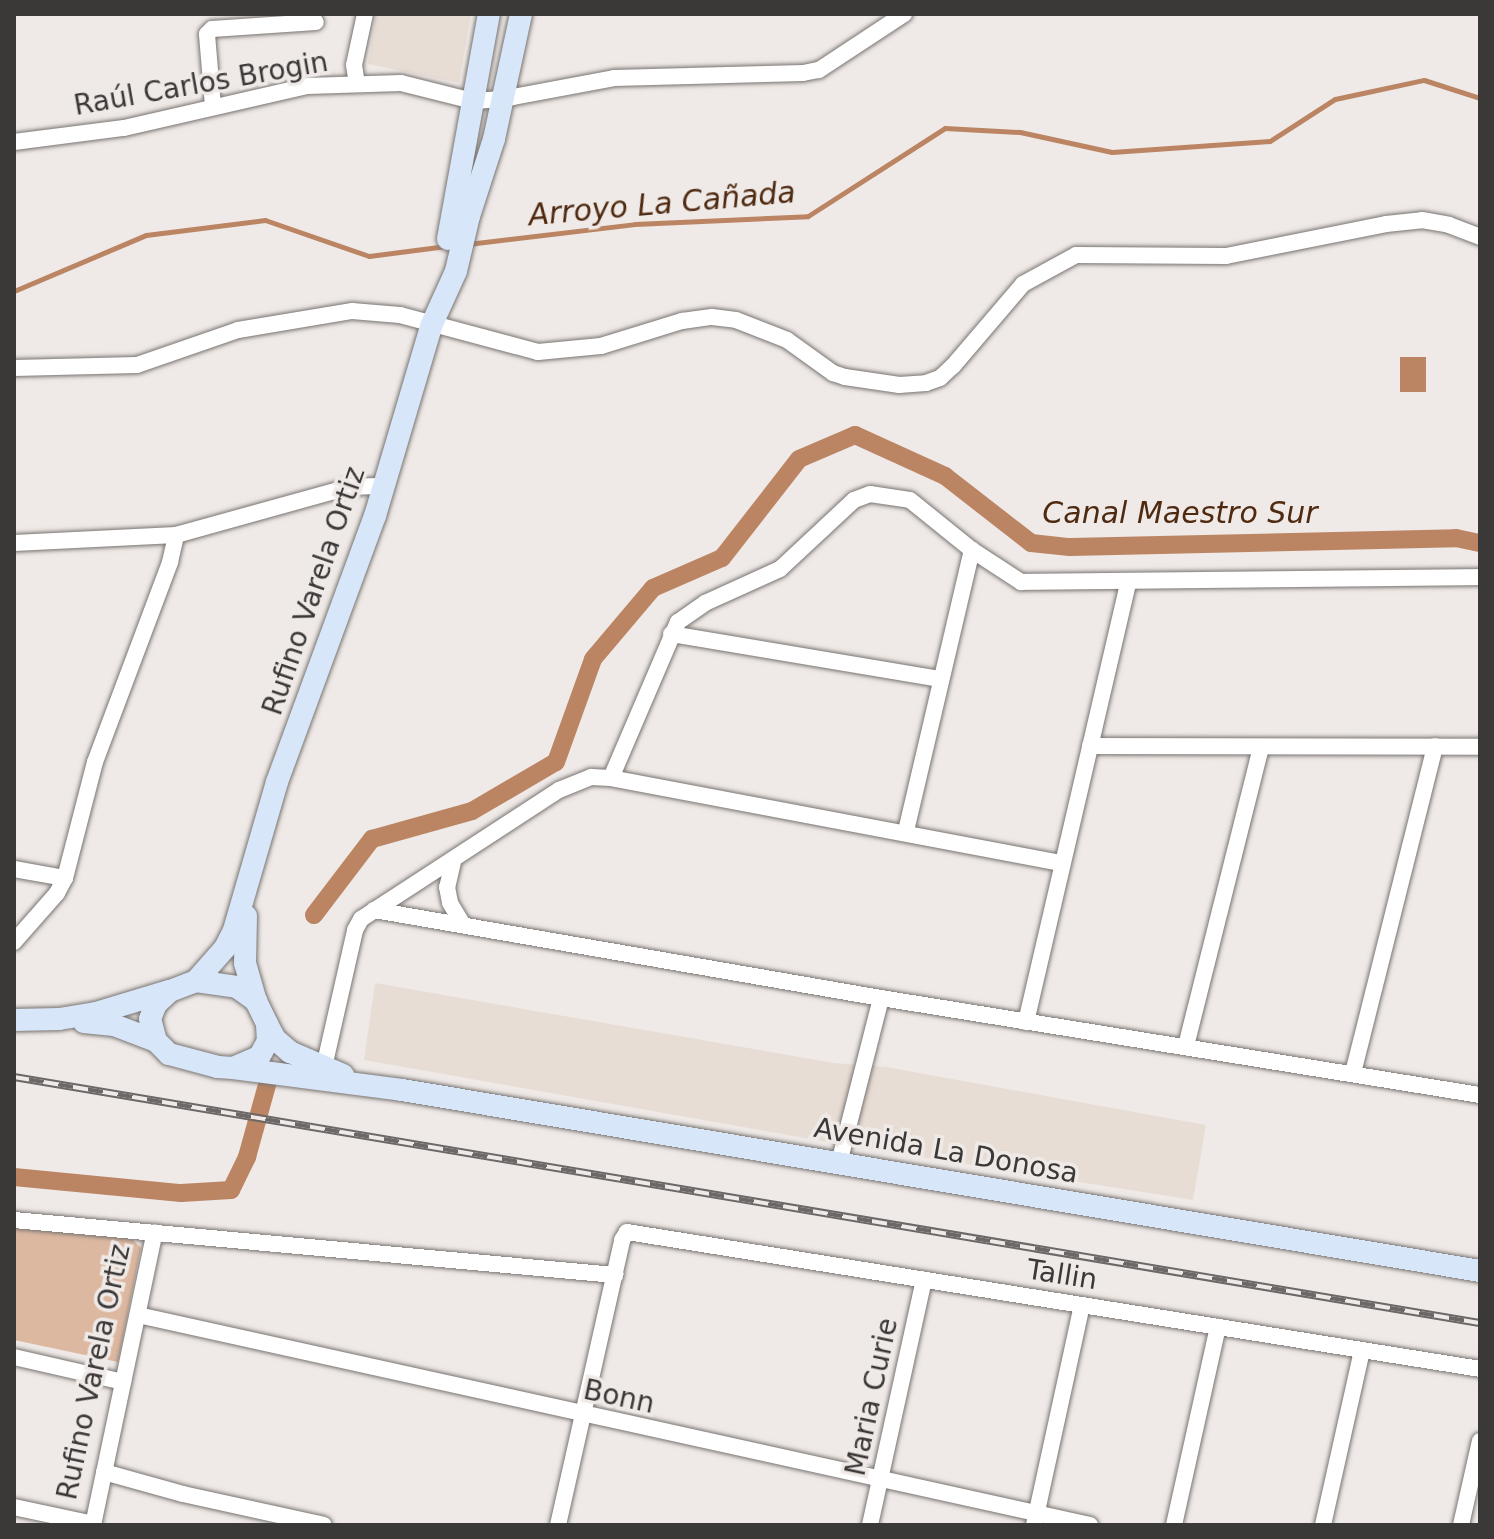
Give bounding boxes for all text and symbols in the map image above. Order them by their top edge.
street label: Raúl Carlos Brogin [71,45,331,123]
water label: Arroyo La Cañada [527,174,797,234]
street label: Rufino Varela Ortiz [256,462,372,720]
water label: Canal Maestro Sur [1042,495,1318,531]
street label: Avenida La Donosa [811,1111,1081,1191]
street label: Rufino Varela Ortiz [50,1241,138,1503]
street label: Tallin [1024,1253,1100,1297]
street label: Maria Curie [839,1315,905,1479]
street label: Bonn [580,1373,658,1421]

